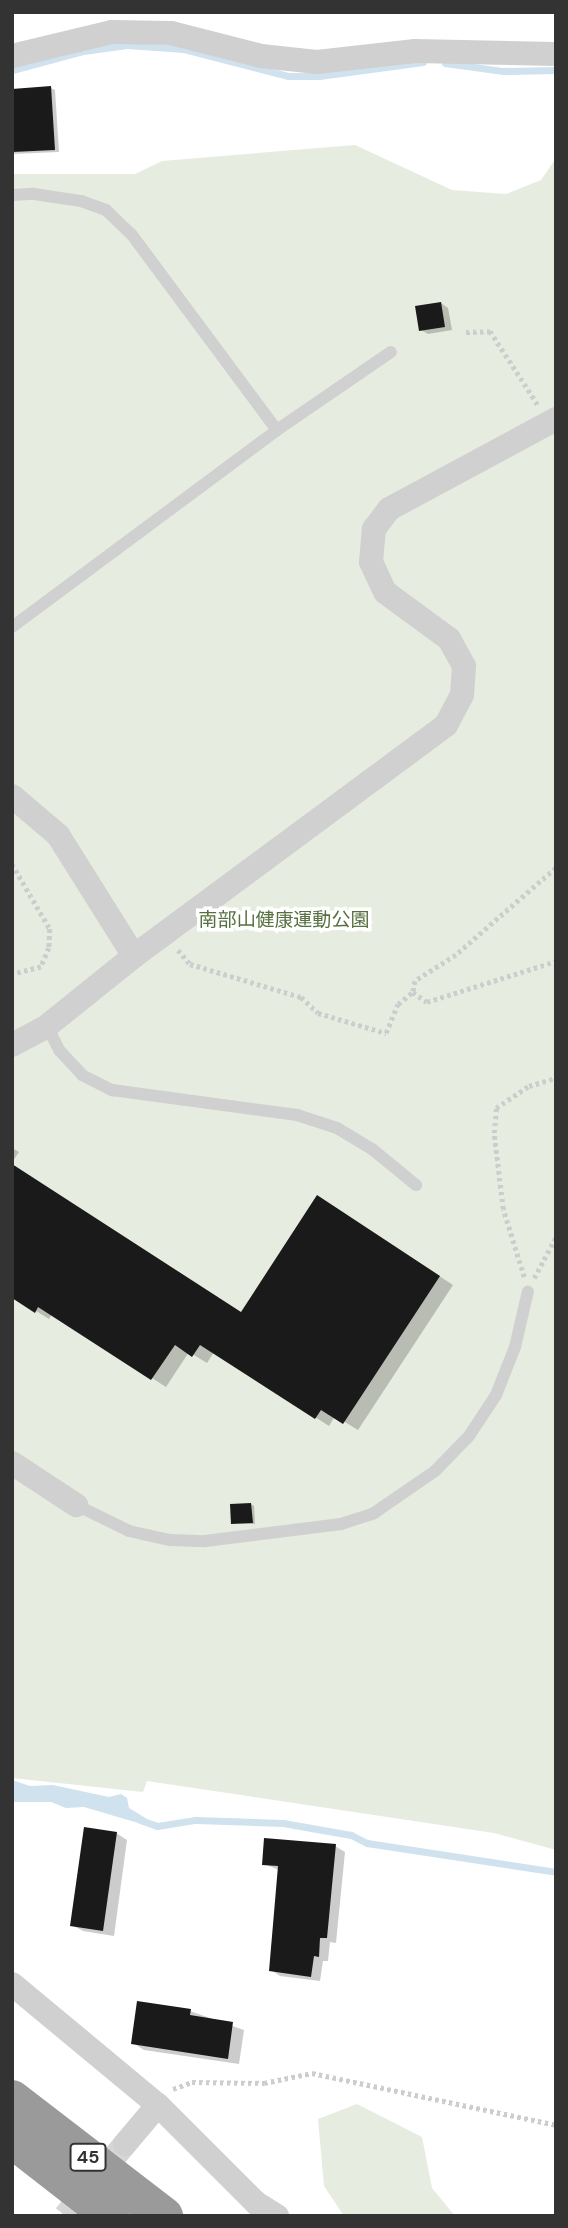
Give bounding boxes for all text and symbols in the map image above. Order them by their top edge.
park label: 南部山健康運動公園 [199,909,369,931]
road number: 45 [69,2143,107,2172]

